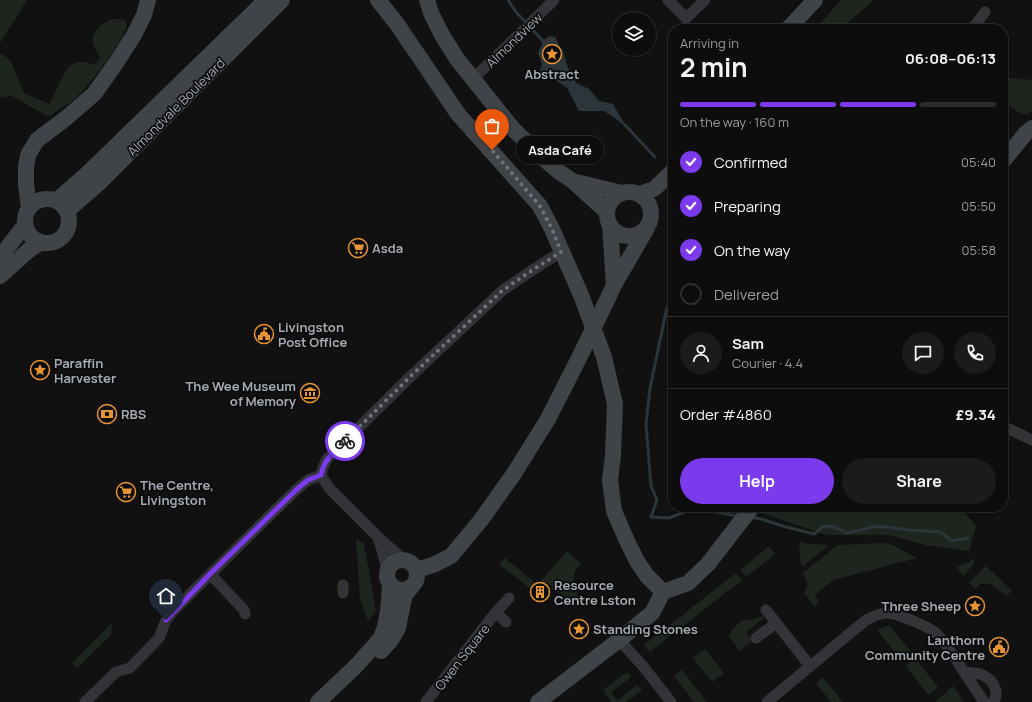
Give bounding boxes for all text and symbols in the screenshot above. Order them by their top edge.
street label: Almondview [482,8,546,72]
map controls [612,12,656,56]
button: layers [612,12,656,56]
text: Arriving in [680,34,739,52]
place icon: Abstract [541,43,563,65]
text: 06:08–06:13 [905,48,996,69]
text: 2 min [680,49,748,85]
street label: Almondvale Boulevard [123,54,229,160]
place label: Abstract [525,65,580,83]
pin [475,109,509,150]
text: On the way · 160 m [680,113,789,131]
icon: bag [481,115,503,137]
callout: Asda Café [516,136,604,164]
text: Asda Café [528,141,592,159]
icon: check [680,151,702,173]
text: Confirmed [714,152,787,173]
text: 05:40 [961,153,996,171]
icon: check [680,195,702,217]
text: Preparing [714,196,781,217]
text: 05:50 [961,197,996,215]
supermarket icon: Asda [347,237,369,259]
place label: Asda [372,239,403,257]
icon: check [680,239,702,261]
text: On the way [714,240,790,261]
text: 05:58 [962,241,996,259]
text: Delivered [714,284,779,305]
place label: Livingston Post Office [278,318,347,351]
public building icon: Livingston Post Office [253,323,275,345]
button: person [680,332,722,374]
button: chat [902,332,944,374]
button: phone [954,332,996,374]
text: Sam [732,333,764,354]
place label: Paraffin Harvester [54,354,116,387]
text: Courier · 4.4 [732,354,803,372]
place icon: Paraffin Harvester [29,359,51,381]
place label: The Wee Museum of Memory [185,377,297,410]
museum icon: The Wee Museum of Memory [299,382,321,404]
bank icon: RBS [96,403,118,425]
text: Order #4860 [680,404,772,425]
text: £9.34 [956,404,996,425]
place label: RBS [121,405,147,423]
courier [325,421,365,461]
icon: bike [334,430,356,452]
button: Help [680,458,834,504]
button: Share [842,458,996,504]
place label: The Centre, Livingston [140,476,214,509]
supermarket icon: The Centre, Livingston [115,481,137,503]
place label: Resource Centre Lston [554,576,636,609]
pin [149,579,183,620]
building icon: Resource Centre Lston [529,581,551,603]
icon: home [155,585,177,607]
place icon: Three Sheep [964,595,986,617]
place label: Three Sheep [882,597,961,615]
place icon: Standing Stones [568,618,590,640]
street label: Owen Square [430,620,494,694]
place label: Standing Stones [593,620,698,638]
place label: Lanthorn Community Centre [865,631,985,664]
public building icon: Lanthorn Community Centre [988,636,1010,658]

